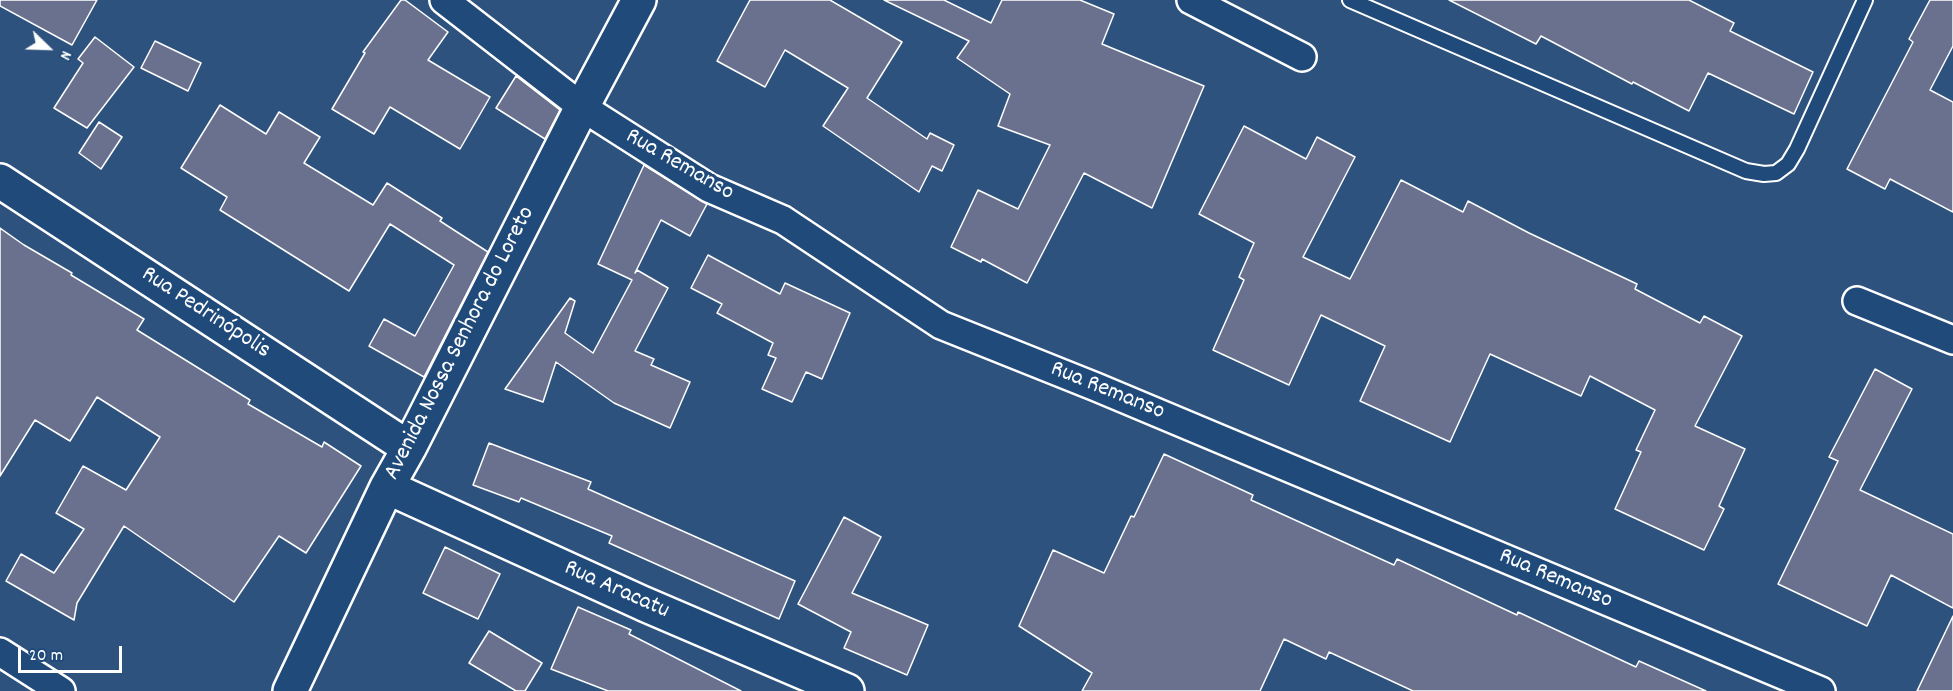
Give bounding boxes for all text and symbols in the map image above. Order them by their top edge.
north arrow [18,18,78,78]
text: N [53,47,77,63]
street label: Rua Remanso [620,123,738,209]
street label: Avenida Nossa Senhora do Loreto [379,202,543,486]
street label: Rua Pedrinópolis [135,261,275,367]
street label: Rua Remanso [1046,356,1168,428]
street label: Rua Remanso [1494,543,1616,617]
street label: Rua Aracatu [559,555,673,627]
scale bar [21,634,124,672]
text: 20 m [29,644,63,669]

